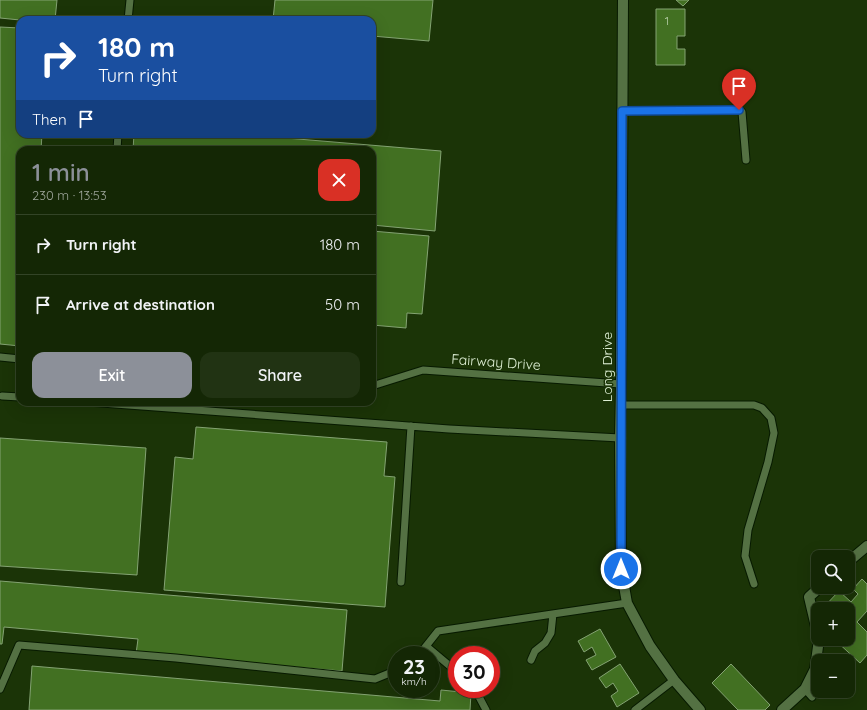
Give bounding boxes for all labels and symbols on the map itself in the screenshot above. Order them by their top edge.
house number: 1 [665,13,669,28]
pin [722,69,756,110]
street label: Long Drive [598,332,616,402]
street label: Fairway Drive [451,350,541,374]
position arrow [600,548,642,590]
speed limit sign: 30 [448,646,500,698]

